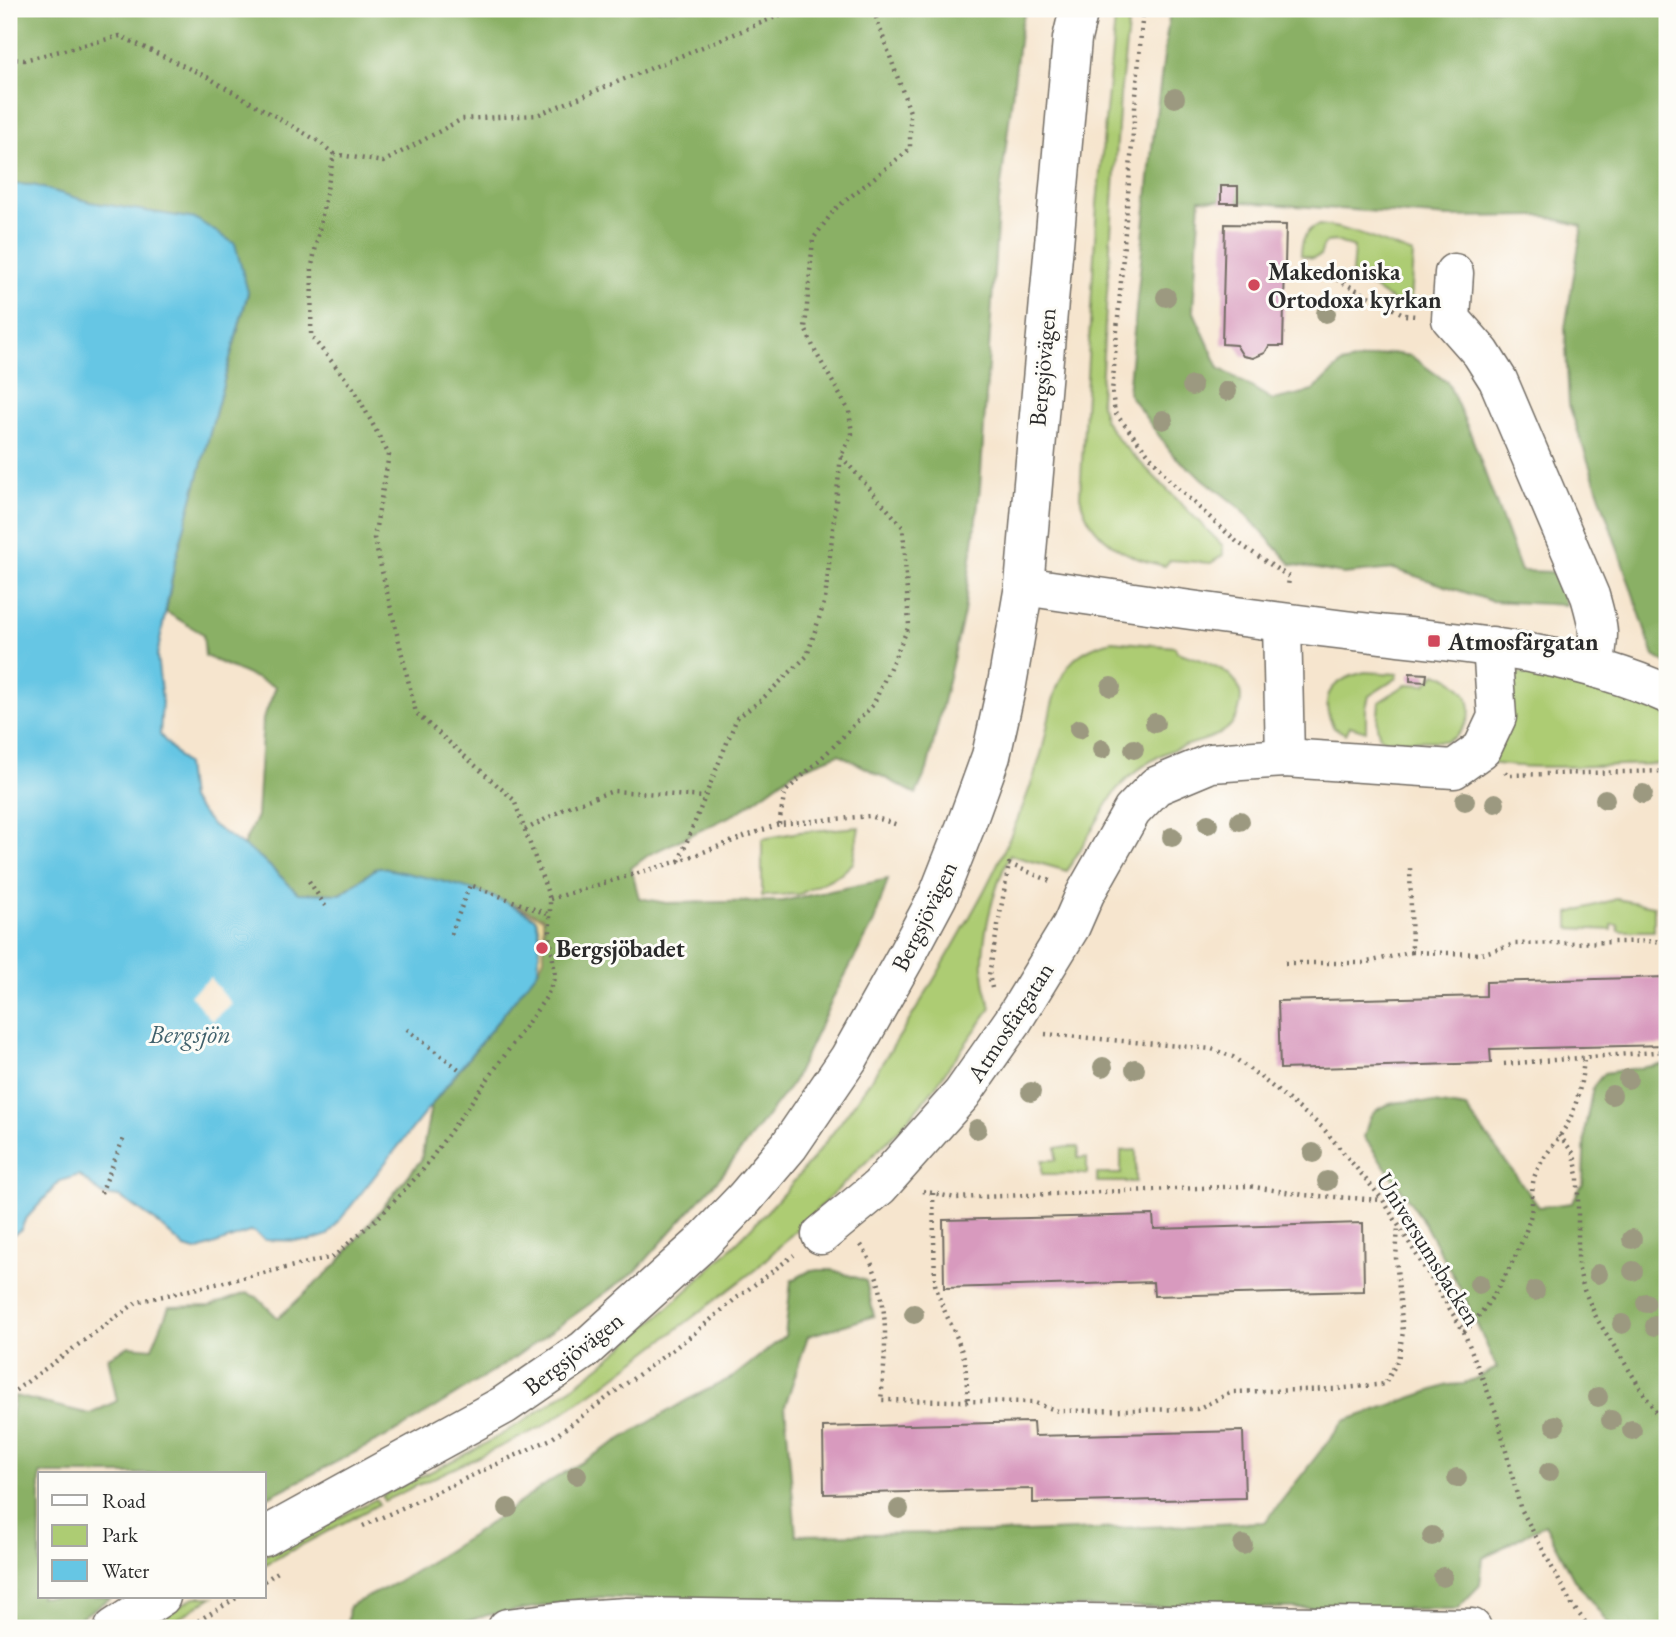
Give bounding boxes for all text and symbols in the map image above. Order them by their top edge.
place label: Makedoniska Ortodoxa kyrkan [1268,256,1442,316]
marker: Makedoniska Ortodoxa kyrkan [1246,277,1262,293]
street label: Bergsjövägen [1021,306,1063,428]
place label: Atmosfärgatan [1447,626,1599,658]
marker: Atmosfärgatan [1426,633,1442,649]
street label: Bergsjövägen [884,856,964,976]
place label: Bergsjöbadet [556,933,685,965]
marker: Bergsjöbadet [534,940,550,956]
street label: Atmosfärgatan [959,956,1060,1089]
water label: Bergsjön [148,1017,231,1051]
street label: Universumsbacken [1370,1167,1489,1332]
street label: Bergsjövägen [517,1304,630,1402]
legend [38,1472,266,1598]
text: Road [102,1487,146,1514]
text: Park [102,1521,139,1548]
text: Water [102,1557,149,1584]

